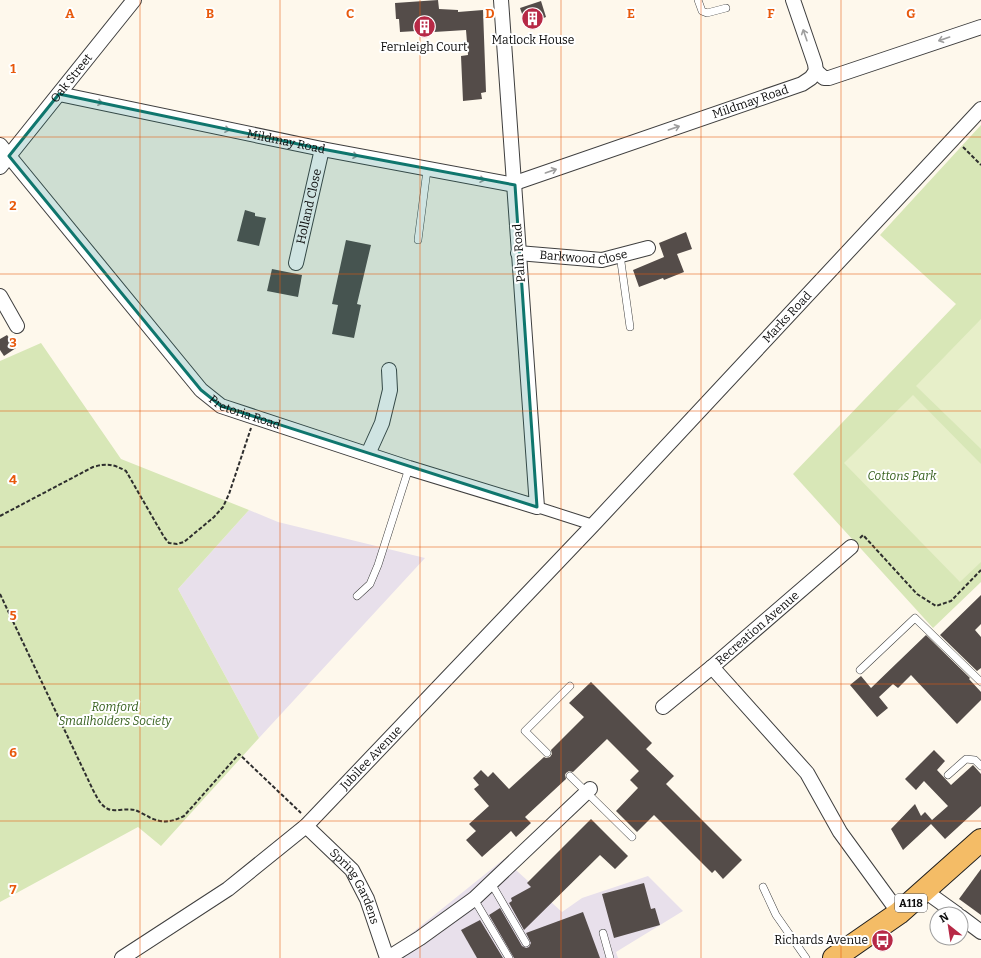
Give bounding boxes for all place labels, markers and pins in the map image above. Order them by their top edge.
building icon: Matlock House [520,6,546,32]
building icon: Fernleigh Court [411,13,437,39]
place label: Matlock House [492,33,574,47]
place label: Fernleigh Court [381,40,468,54]
bus stop icon: Richards Avenue [870,927,896,953]
place label: Richards Avenue [774,933,868,947]

